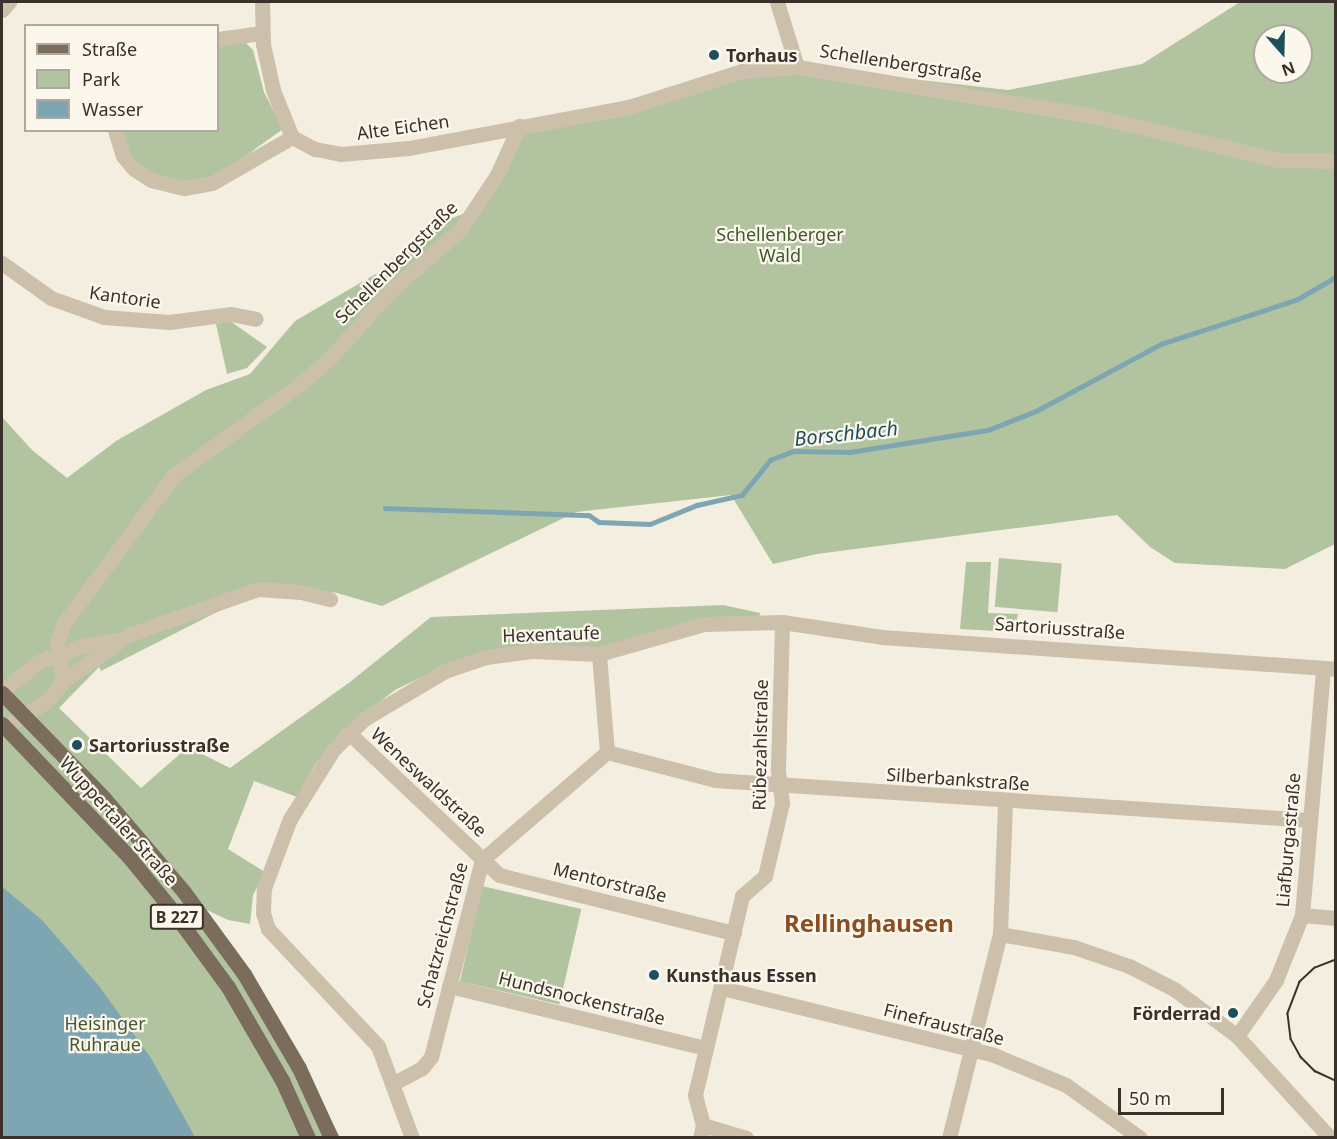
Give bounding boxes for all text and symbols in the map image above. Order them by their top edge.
legend [24,24,219,132]
north arrow [1253,24,1313,84]
text: Straße [82,37,137,61]
street label: Schellenbergstraße [818,40,984,86]
place label: Torhaus [726,44,798,66]
marker: Torhaus [707,48,721,62]
text: N [1279,56,1298,82]
text: Park [82,67,120,91]
text: Wasser [82,97,143,121]
street label: Alte Eichen [355,110,451,144]
street label: Schellenbergstraße [330,196,462,328]
park label: Schellenberger Wald [716,224,844,266]
street label: Kantorie [88,281,162,313]
water label: Borschbach [793,416,899,450]
street label: Sartoriusstraße [994,613,1126,643]
street label: Hexentaufe [502,622,600,646]
street label: Rübezahlstraße [748,679,772,811]
street label: Weneswaldstraße [367,723,491,841]
place label: Sartoriusstraße [89,734,230,756]
marker: Sartoriusstraße [70,738,84,752]
street label: Wuppertaler Straße [55,752,183,890]
street label: Silberbankstraße [886,763,1030,795]
street label: Liafburgastraße [1271,772,1305,908]
street label: Mentorstraße [551,857,669,907]
street label: Schatzreichstraße [412,860,472,1010]
road number: B 227 [148,904,206,930]
district label: Rellinghausen [784,909,954,937]
place label: Kunsthaus Essen [666,964,817,986]
street label: Hundsnockenstraße [497,967,667,1029]
marker: Kunsthaus Essen [647,968,661,982]
street label: Finefraustraße [881,999,1007,1049]
place label: Förderrad [1132,1002,1221,1024]
marker: Förderrad [1226,1006,1240,1020]
park label: Heisinger Ruhraue [64,1013,146,1056]
scale bar [1121,1076,1228,1114]
text: 50 m [1129,1086,1171,1110]

